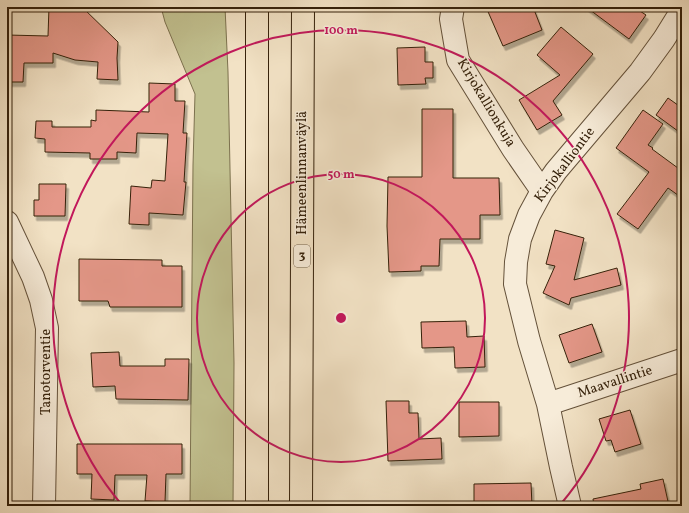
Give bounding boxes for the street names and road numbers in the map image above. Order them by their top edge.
street label: Kirjokallionkuja [452,55,520,151]
street label: Hämeenlinnanväylä [293,111,312,235]
street label: Kirjokalliontie [530,123,600,206]
road number: 3 [294,245,310,267]
street label: Tanotorventie [37,329,56,415]
street label: Maavallintie [575,361,655,403]

